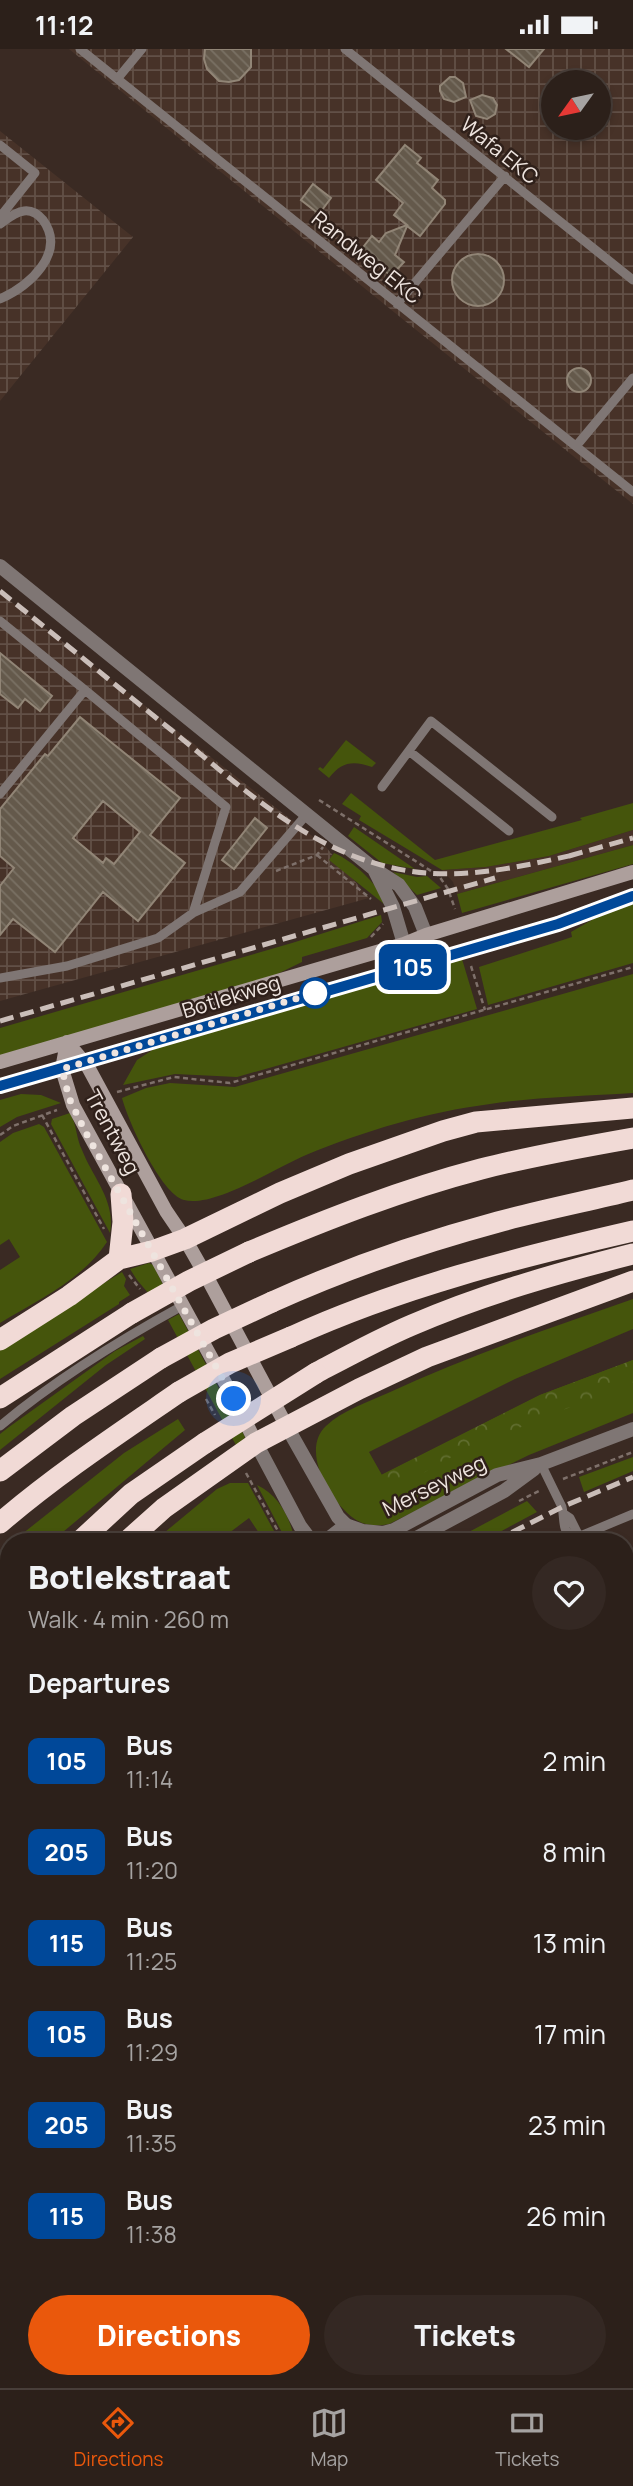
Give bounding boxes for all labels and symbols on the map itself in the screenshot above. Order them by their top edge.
north arrow [541,70,611,140]
street label: Wafa EKC [455,110,545,190]
street label: Randweg EKC [306,204,428,310]
line badge: 105 [373,944,453,990]
street label: Botlekweg [178,968,284,1024]
unlabelled marker [300,978,330,1008]
street label: Trentweg [79,1085,147,1179]
your location [216,1381,251,1416]
street label: Merseyweg [378,1448,490,1522]

